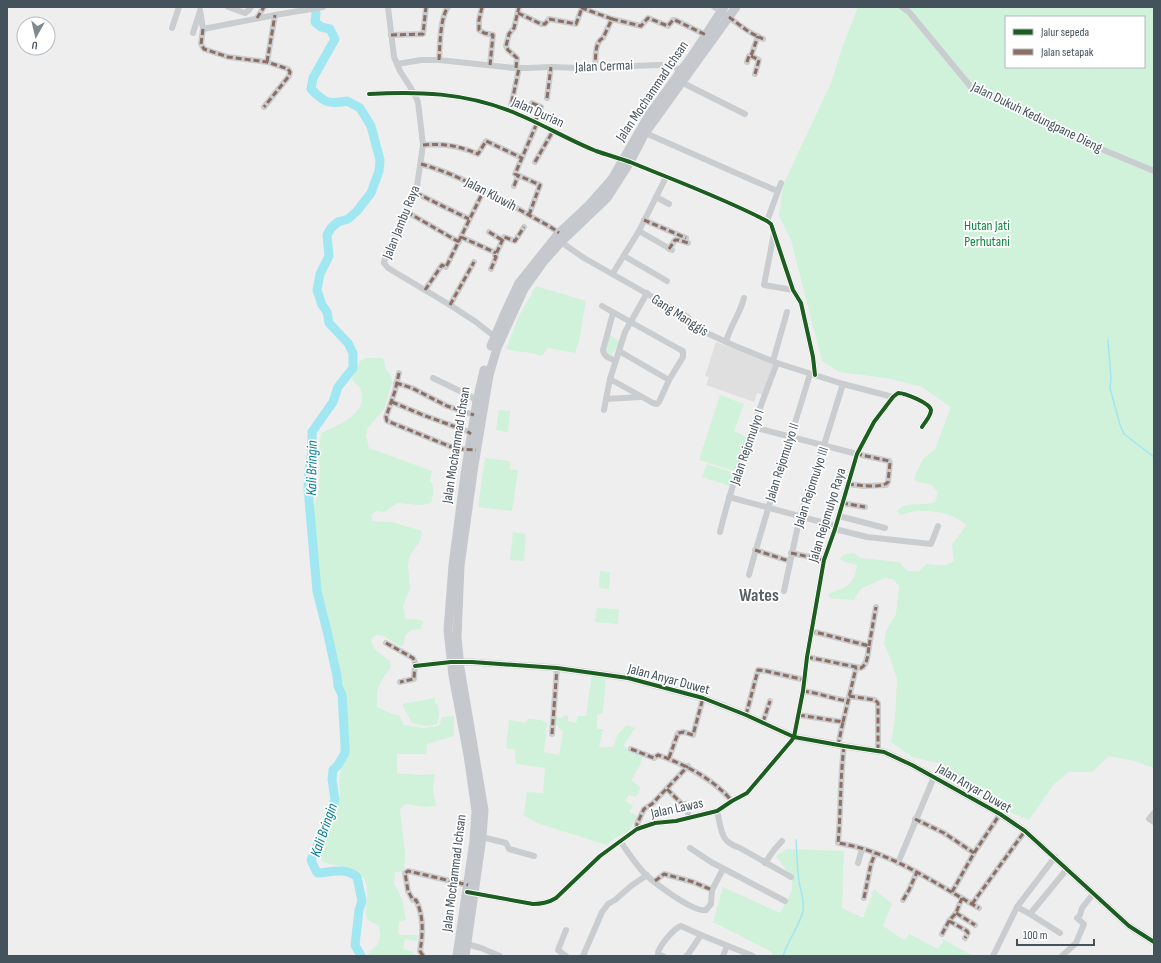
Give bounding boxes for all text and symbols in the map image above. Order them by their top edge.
north arrow [16,16,56,56]
legend [1005,16,1145,68]
text: Jalur sepeda [1040,25,1090,40]
street label: Jalan Mochammad Ichsan [611,37,692,145]
text: U [31,39,38,52]
text: Jalan setapak [1040,45,1094,60]
street label: Jalan Cermai [574,56,633,76]
street label: Jalan Dukuh Kedungpane Dieng [968,78,1106,156]
street label: Jalan Durian [508,93,567,131]
street label: Jalan Kluwih [462,173,520,215]
street label: Jalan Jambu Raya [378,183,423,262]
park label: Hutan Jati Perhutani [964,217,1010,250]
street label: Gang Manggis [648,290,712,340]
street label: Jalan Mochammad Ichsan [438,385,474,505]
street label: Jalan Rejomulyo I [726,407,768,488]
street label: Jalan Rejomulyo II [761,421,803,504]
water label: Kali Bringin [302,440,322,496]
street label: Jalan Rejomulyo III [790,444,832,531]
street label: Jalan Rejomulyo Raya [804,466,849,565]
district label: Wates [739,585,779,606]
street label: Jalan Anyar Duwet [625,660,712,698]
street label: Jalan Anyar Duwet [933,759,1015,816]
street label: Jalan Lawas [648,794,705,822]
water label: Kali Bringin [306,801,342,859]
street label: Jalan Mochammad Ichsan [438,814,470,933]
scale bar [1017,921,1094,947]
text: 100 m [1023,928,1048,943]

